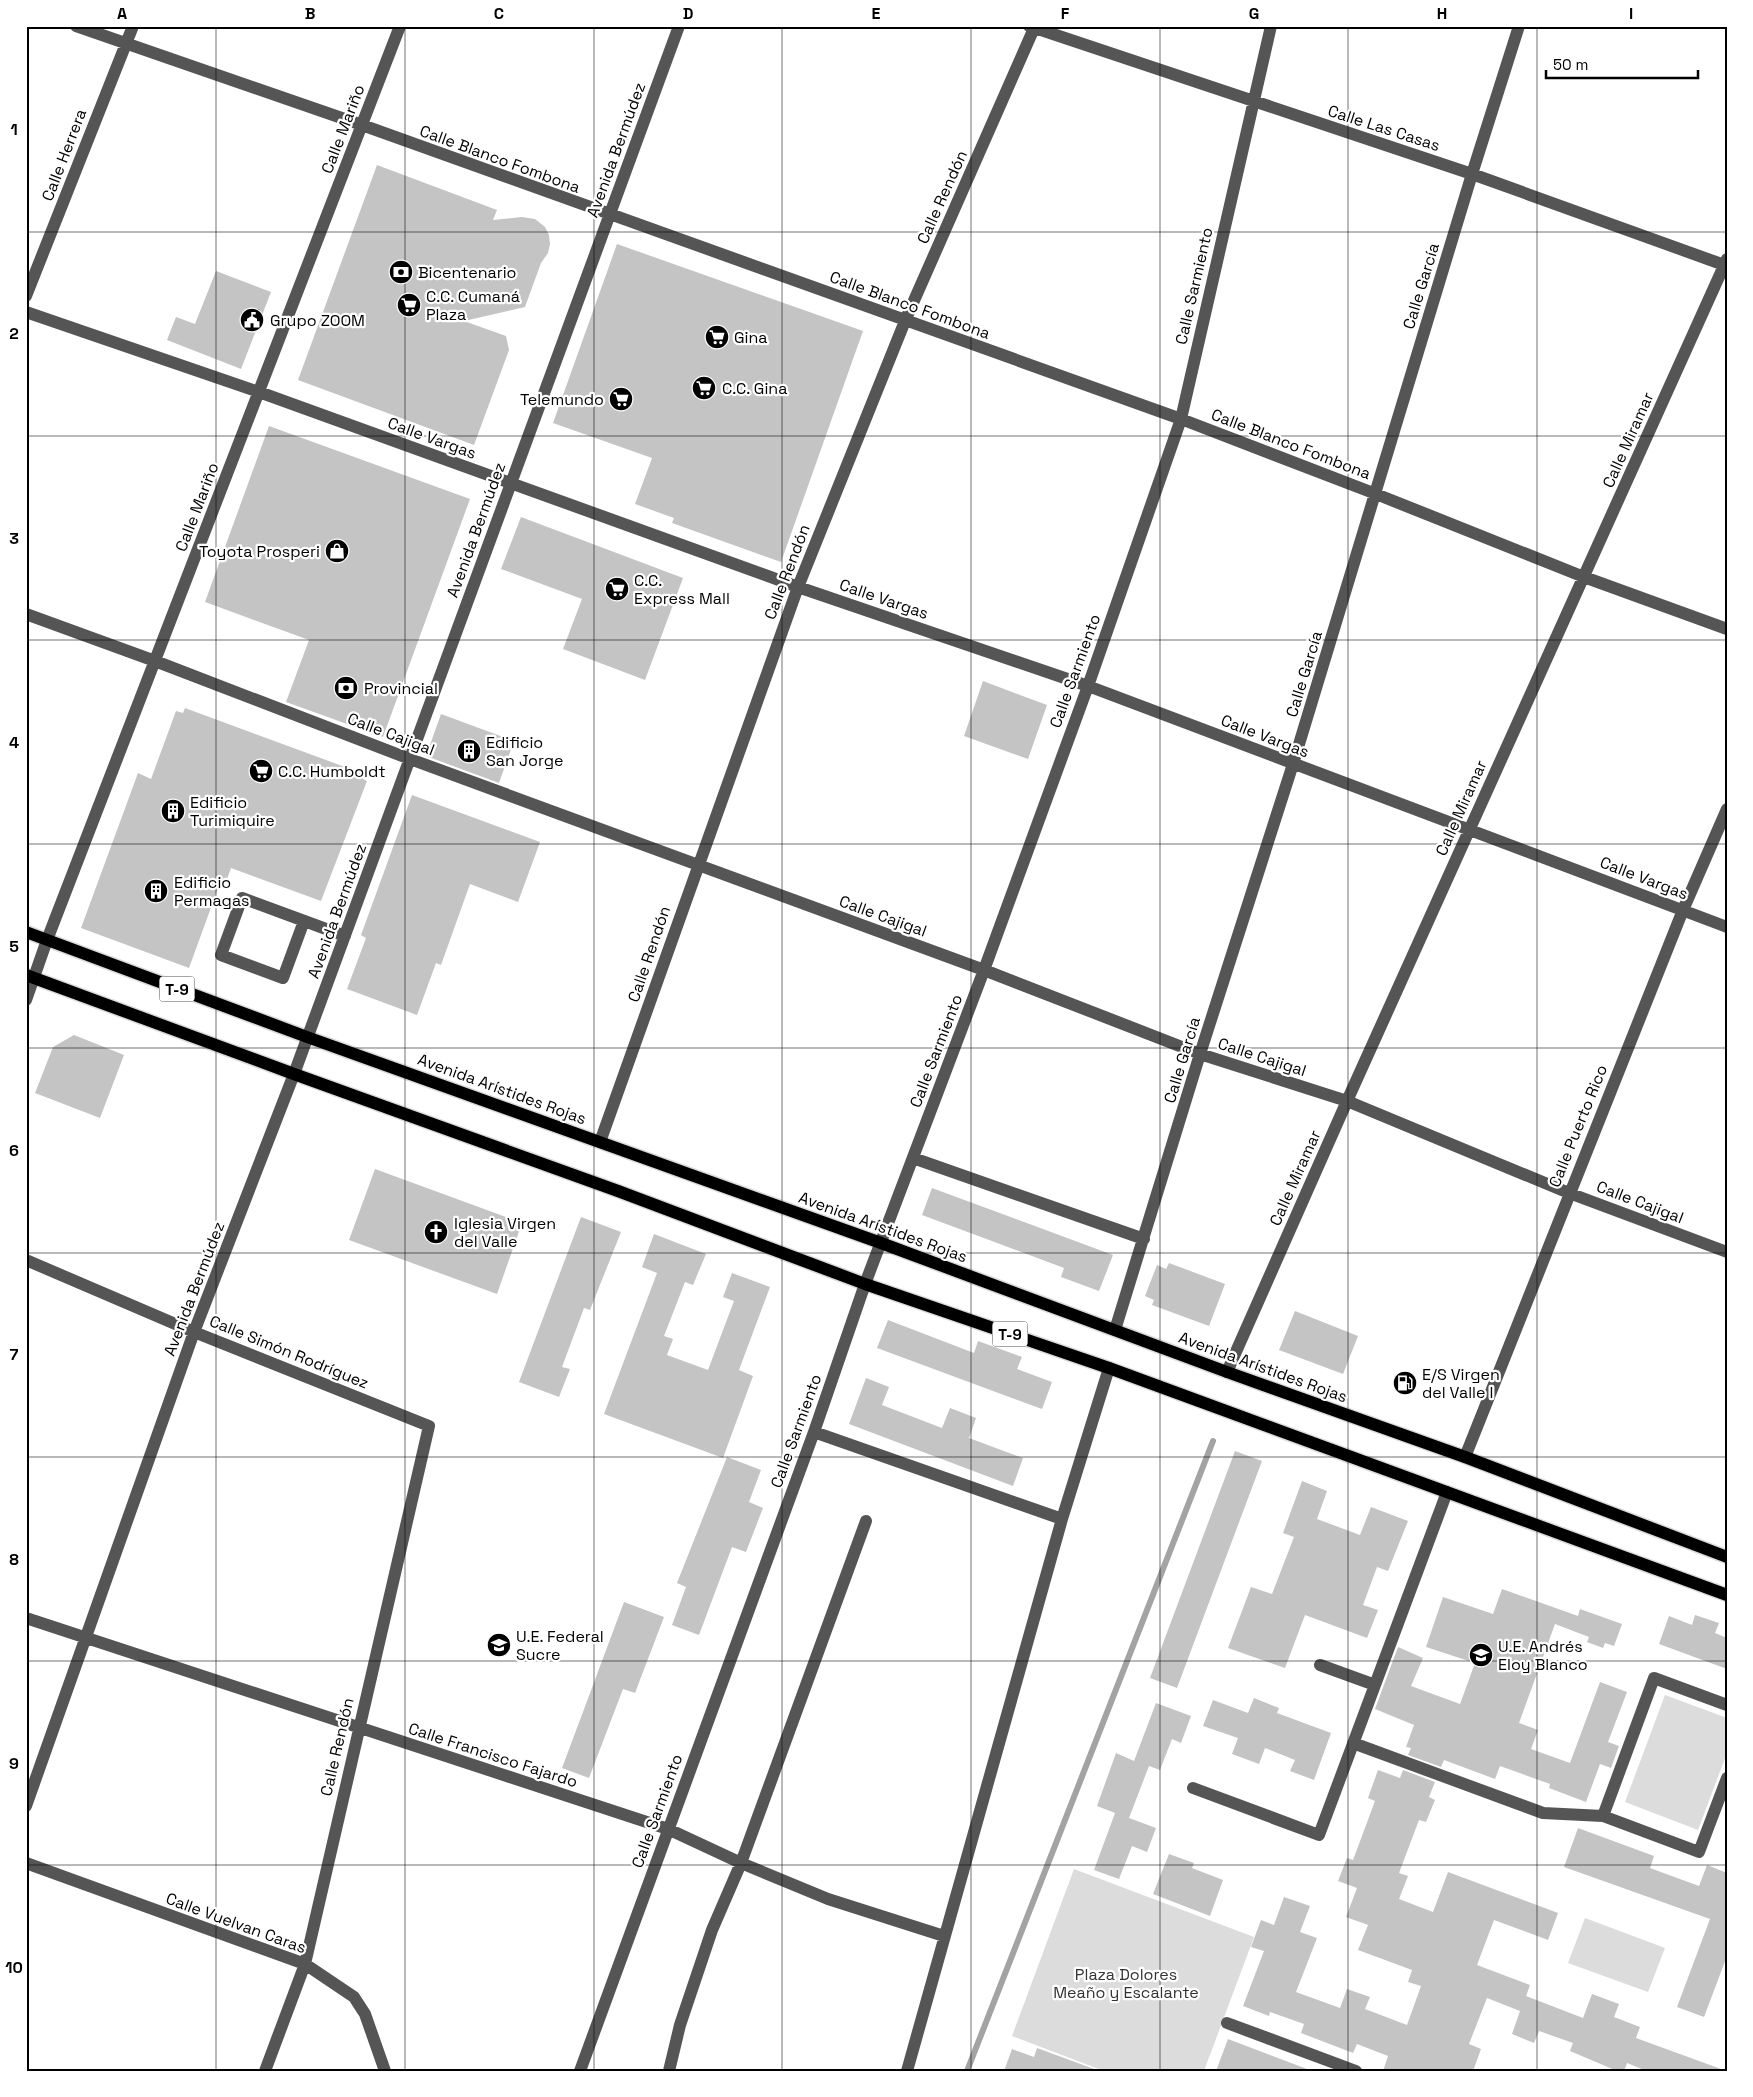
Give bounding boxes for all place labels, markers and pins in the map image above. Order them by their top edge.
bank icon: Bicentenario [388,259,414,285]
place label: Bicentenario [418,262,517,283]
place label: C.C. Cumaná Plaza [426,286,520,325]
supermarket icon: C.C. Cumaná Plaza [396,292,422,318]
public building icon: Grupo ZOOM [239,307,265,333]
place label: Grupo ZOOM [270,310,365,331]
supermarket icon: Gina [704,324,730,350]
place label: Gina [734,327,768,348]
supermarket icon: C.C. Gina [691,375,717,401]
place label: C.C. Gina [722,378,787,399]
supermarket icon: Telemundo [608,386,634,412]
place label: Telemundo [520,389,604,410]
shop icon: Toyota Prosperi [324,538,350,564]
place label: Toyota Prosperi [199,541,320,562]
place label: C.C. Express Mall [634,570,730,609]
supermarket icon: C.C. Express Mall [604,576,630,602]
bank icon: Provincial [333,675,359,701]
place label: Provincial [364,678,438,699]
place label: Edificio San Jorge [486,732,563,771]
building icon: Edificio San Jorge [456,738,482,764]
supermarket icon: C.C. Humboldt [248,758,274,784]
place label: C.C. Humboldt [278,761,386,782]
place label: Edificio Turimiquire [190,792,275,831]
building icon: Edificio Turimiquire [160,798,186,824]
place label: Edificio Permagas [174,872,249,911]
building icon: Edificio Permagas [143,878,169,904]
place label: Iglesia Virgen del Valle [454,1213,556,1252]
church icon: Iglesia Virgen del Valle [423,1219,449,1245]
place label: E/S Virgen del Valle I [1422,1364,1500,1403]
fuel station icon: E/S Virgen del Valle I [1392,1370,1418,1396]
place label: U.E. Federal Sucre [516,1626,604,1665]
school or university icon: U.E. Federal Sucre [486,1632,512,1658]
place label: U.E. Andrés Eloy Blanco [1498,1636,1588,1675]
school or university icon: U.E. Andrés Eloy Blanco [1468,1642,1494,1668]

